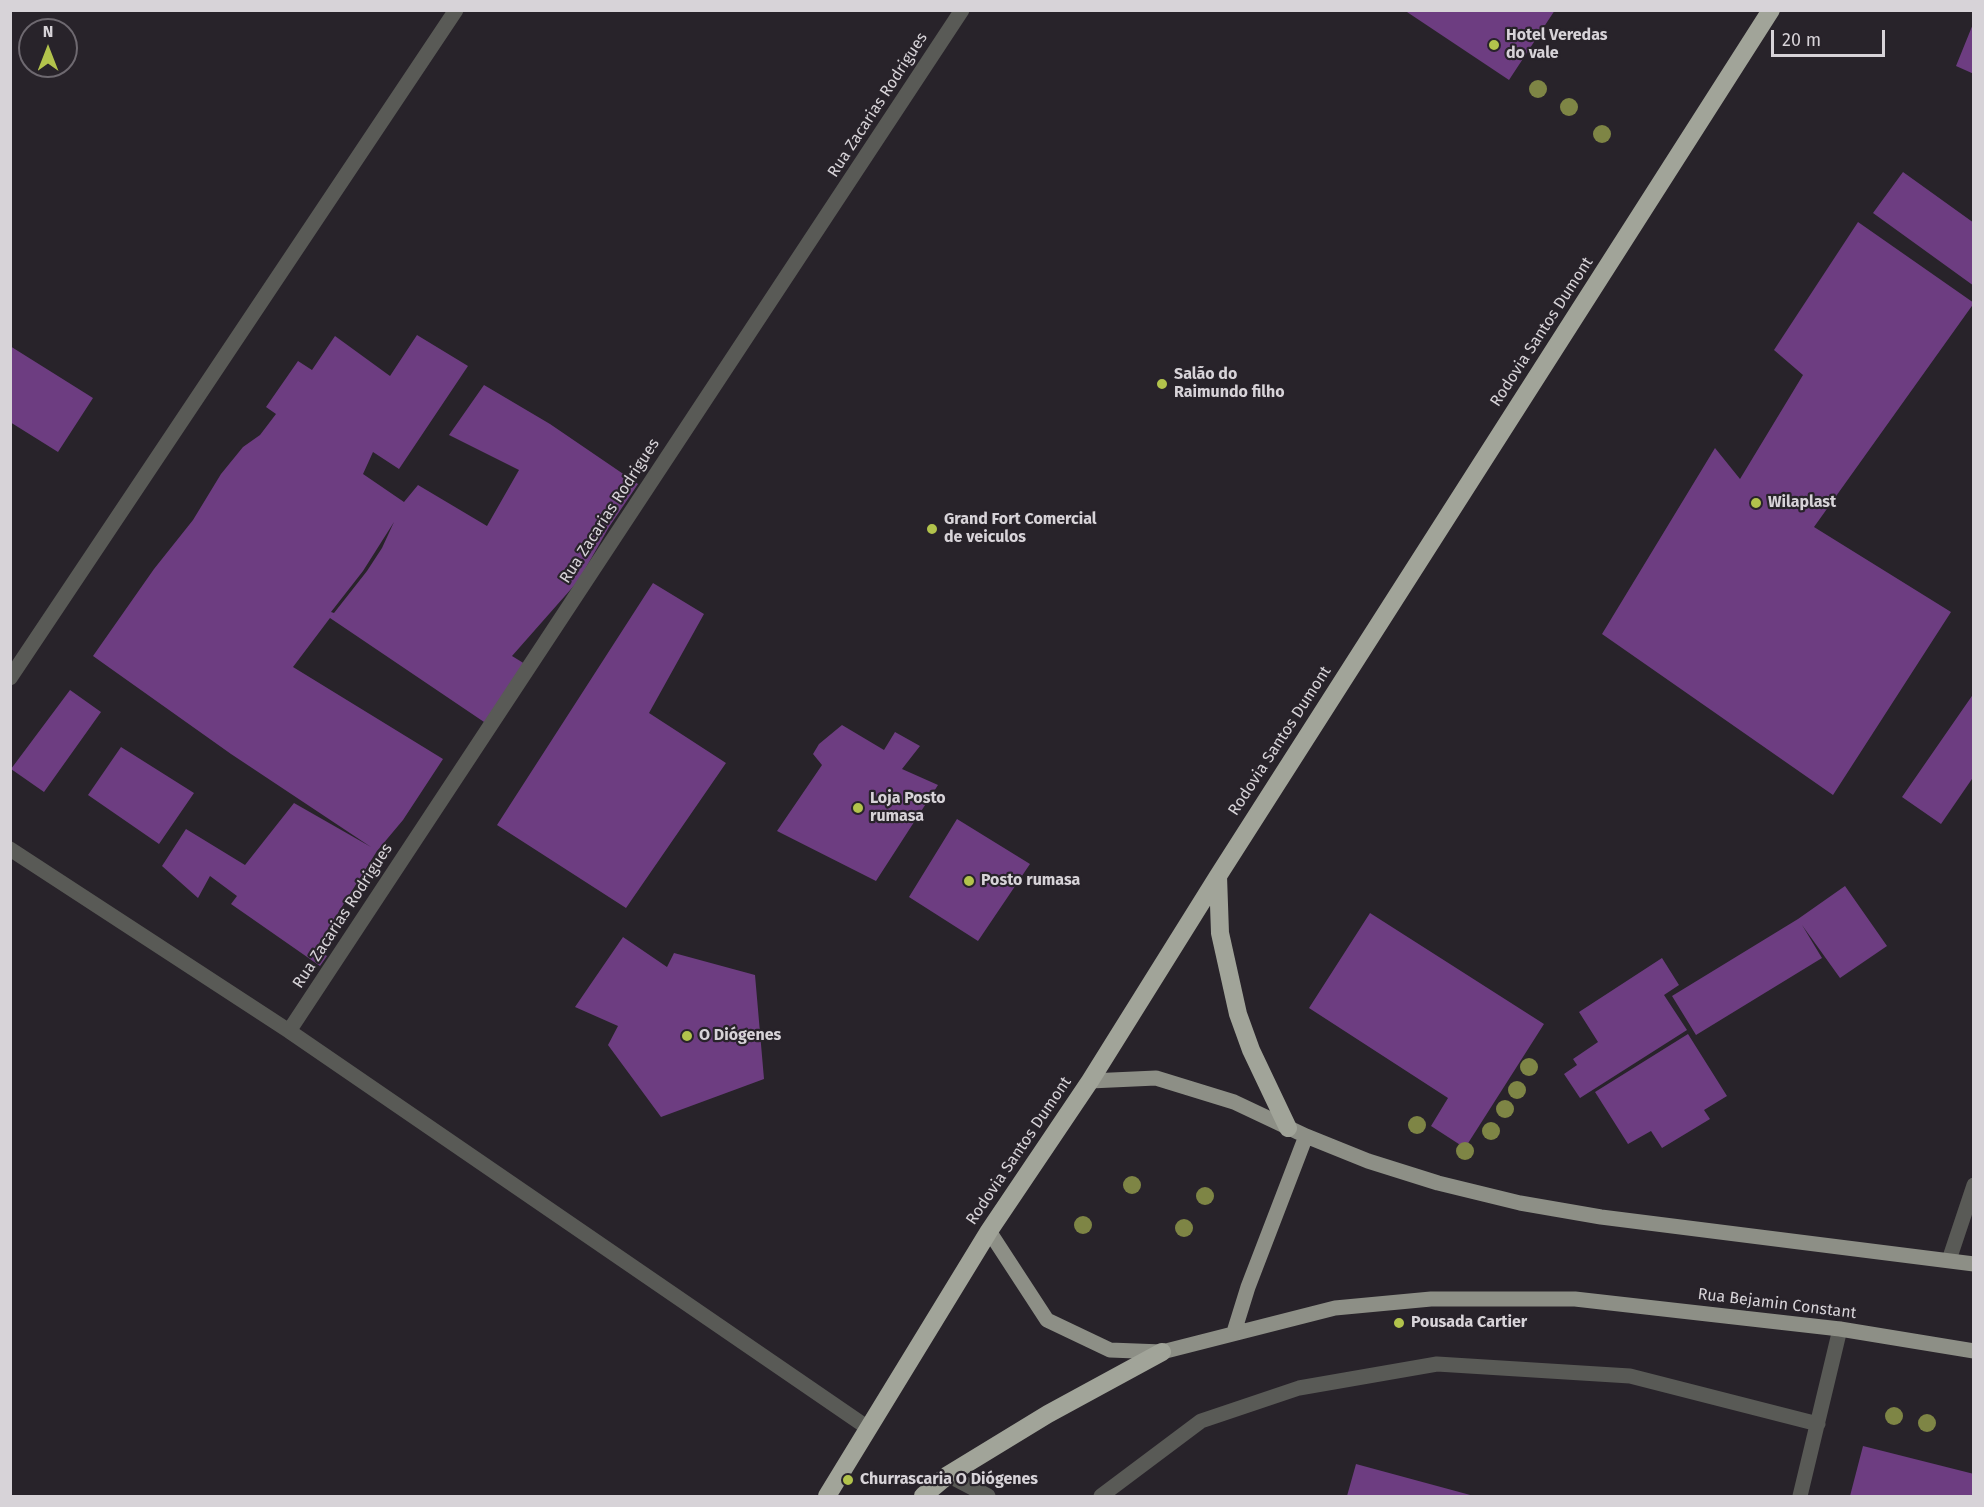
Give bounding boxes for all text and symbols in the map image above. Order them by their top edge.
north arrow [18,18,78,78]
scale bar [1774,18,1888,56]
text: N [43,22,53,41]
place label: Hotel Veredas do vale [1506,26,1608,64]
street label: Rua Zacarias Rodrigues [824,29,932,181]
text: 20 m [1782,29,1821,51]
marker: Hotel Veredas do vale [1487,38,1501,52]
street label: Rodovia Santos Dumont [1487,254,1597,410]
place label: Salão do Raimundo filho [1174,365,1285,403]
marker: Salão do Raimundo filho [1155,377,1169,391]
street label: Rua Zacarias Rodrigues [556,435,664,587]
place label: Wilaplast [1768,493,1836,513]
marker: Wilaplast [1749,496,1763,510]
place label: Grand Fort Comercial de veiculos [944,510,1097,548]
marker: Grand Fort Comercial de veiculos [925,522,939,536]
street label: Rodovia Santos Dumont [1225,663,1335,819]
place label: Loja Posto rumasa [870,789,946,827]
marker: Loja Posto rumasa [851,801,865,815]
street label: Rua Zacarias Rodrigues [289,840,397,992]
place label: Posto rumasa [981,871,1080,891]
marker: Posto rumasa [962,874,976,888]
place label: O Diógenes [699,1026,781,1046]
marker: O Diógenes [680,1029,694,1043]
street label: Rodovia Santos Dumont [962,1073,1076,1229]
street label: Rua Bejamin Constant [1697,1285,1857,1323]
place label: Pousada Cartier [1411,1313,1527,1333]
marker: Pousada Cartier [1392,1316,1406,1330]
place label: Churrascaria O Diógenes [860,1470,1038,1490]
marker: Churrascaria O Diógenes [841,1473,855,1487]

